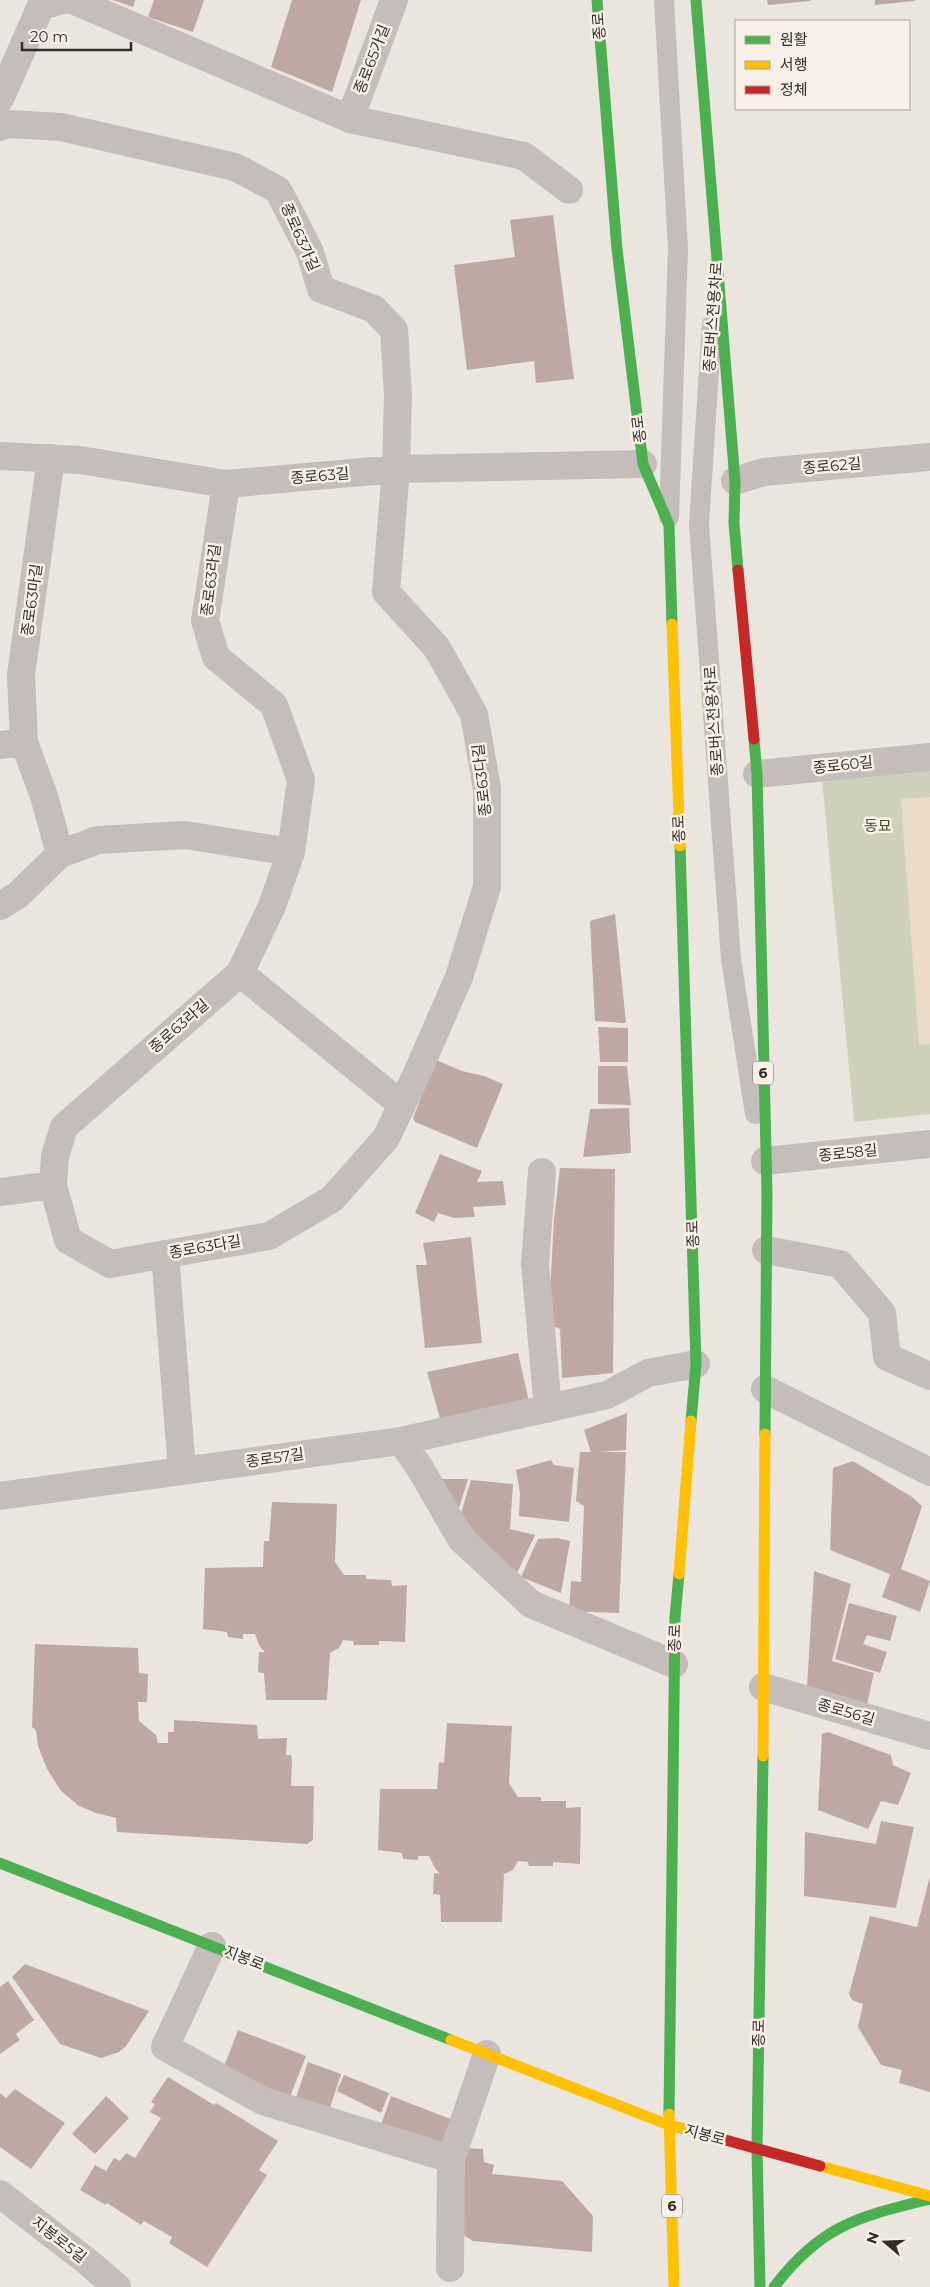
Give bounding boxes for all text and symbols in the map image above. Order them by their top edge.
street label: 종로 [588,12,609,40]
scale bar [22,20,131,52]
legend [735,20,910,110]
street label: 종로65가길 [350,21,393,96]
text: 20 m [30,27,68,46]
text: 원활 [780,30,808,49]
text: 서행 [780,55,808,74]
text: 정체 [780,80,808,99]
street label: 종로63가길 [277,200,324,274]
street label: 종로버스전용차로 [699,261,726,373]
street label: 종로 [627,414,650,444]
street label: 종로62길 [802,453,862,478]
street label: 종로63길 [290,463,350,488]
street label: 종로63라길 [197,543,224,617]
street label: 종로63마길 [17,563,46,637]
street label: 종로버스전용차로 [700,665,727,777]
street label: 종로63다길 [468,743,495,817]
street label: 종로60길 [812,752,874,777]
street label: 종로 [669,815,688,843]
park label: 동묘 [864,816,892,835]
street label: 종로63라길 [145,995,212,1057]
road number: 6 [753,1062,773,1084]
street label: 종로58길 [817,1140,879,1165]
street label: 종로 [683,1220,702,1248]
street label: 종로63다길 [167,1231,242,1262]
street label: 종로57길 [245,1444,305,1471]
street label: 종로 [665,1624,684,1652]
street label: 종로56길 [815,1694,877,1729]
street label: 지봉로 [221,1941,267,1974]
street label: 종로 [749,2019,768,2047]
street label: 지봉로 [683,2120,728,2149]
road number: 6 [662,2194,682,2218]
street label: 지봉로5길 [28,2213,90,2267]
north arrow [860,2217,910,2267]
text: N [862,2229,883,2246]

